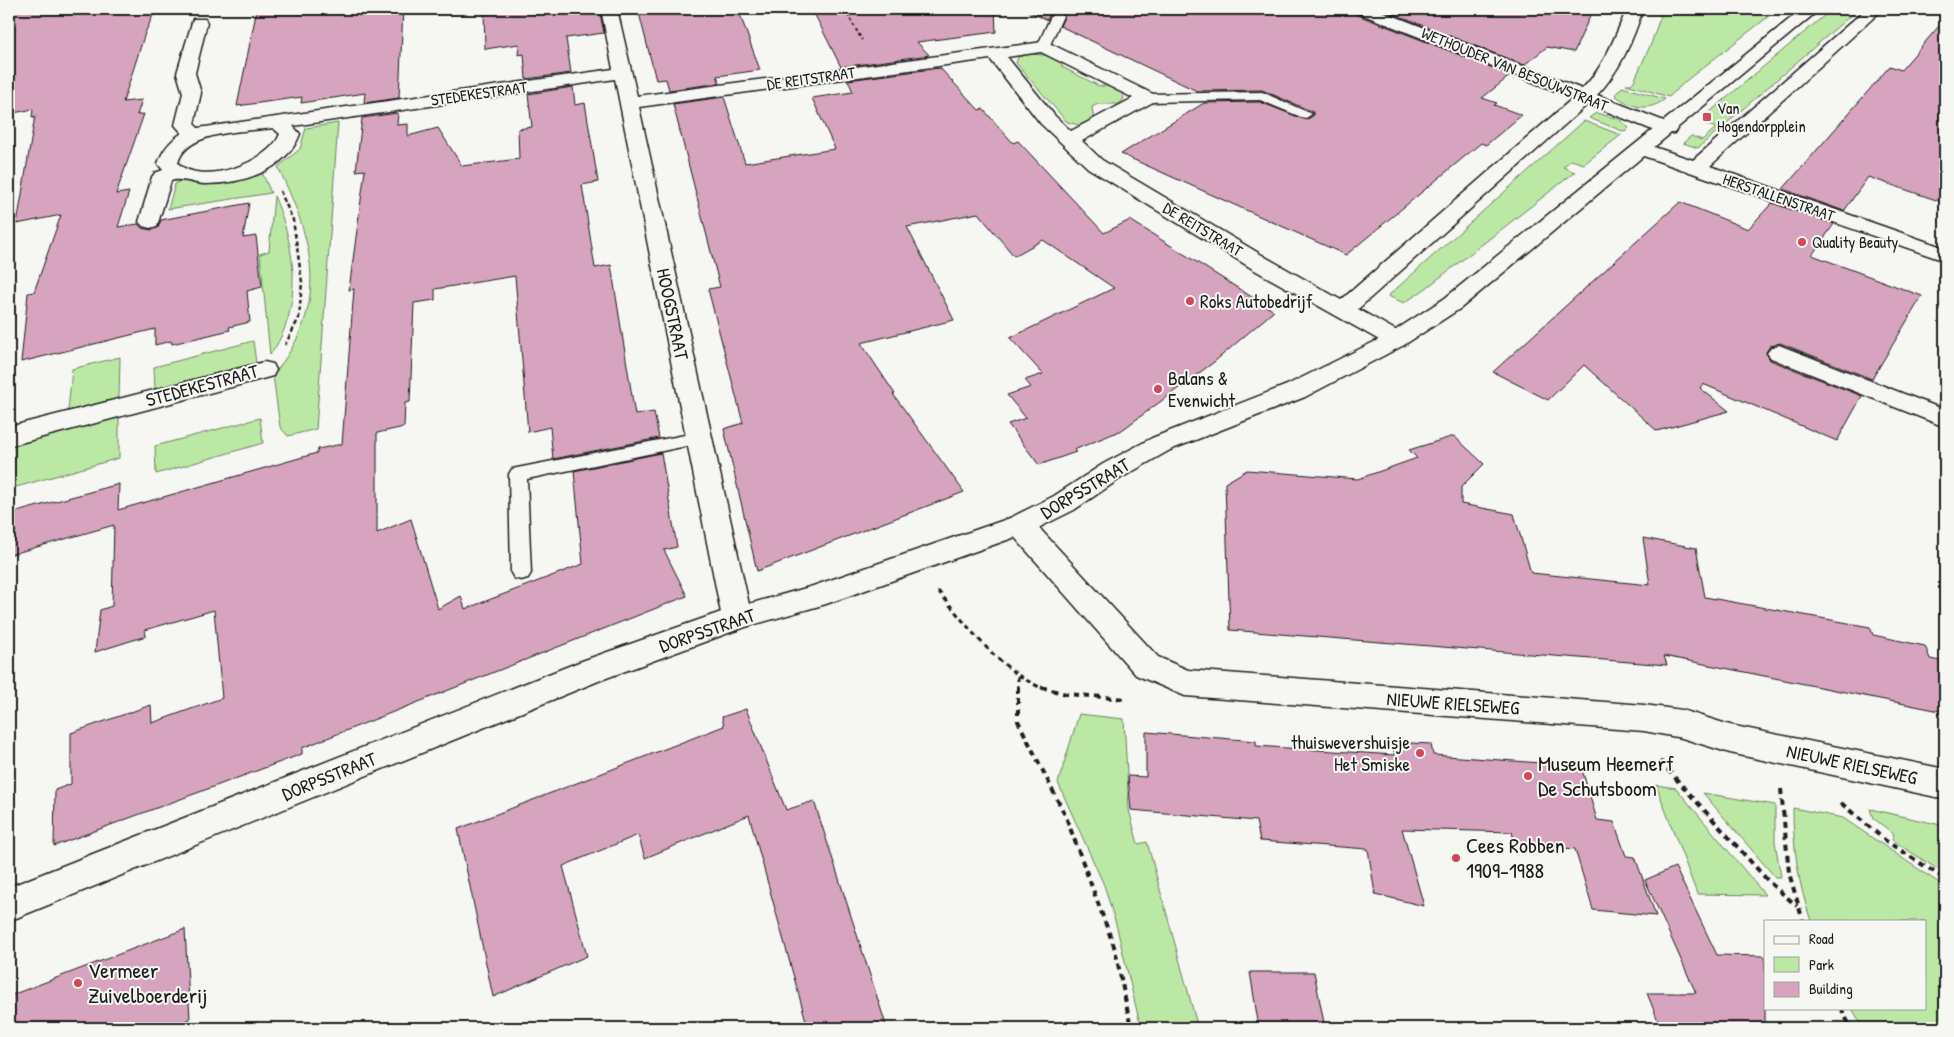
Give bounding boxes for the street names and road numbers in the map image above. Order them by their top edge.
street label: WETHOUDER VAN BESOUWSTRAAT [1418,21,1612,117]
street label: DE REITSTRAAT [765,61,857,95]
street label: STEDEKESTRAAT [429,75,529,111]
street label: HERSTALLENSTRAAT [1720,168,1838,227]
street label: DE REITSTRAAT [1159,197,1247,262]
street label: HOOGSTRAAT [651,266,696,363]
street label: STEDEKESTRAAT [143,357,262,412]
street label: DORPSSTRAAT [1036,451,1135,525]
street label: DORPSSTRAAT [656,601,759,659]
street label: NIEUWE RIELSEWEG [1386,685,1520,721]
street label: NIEUWE RIELSEWEG [1784,737,1920,791]
street label: DORPSSTRAAT [278,745,381,807]

